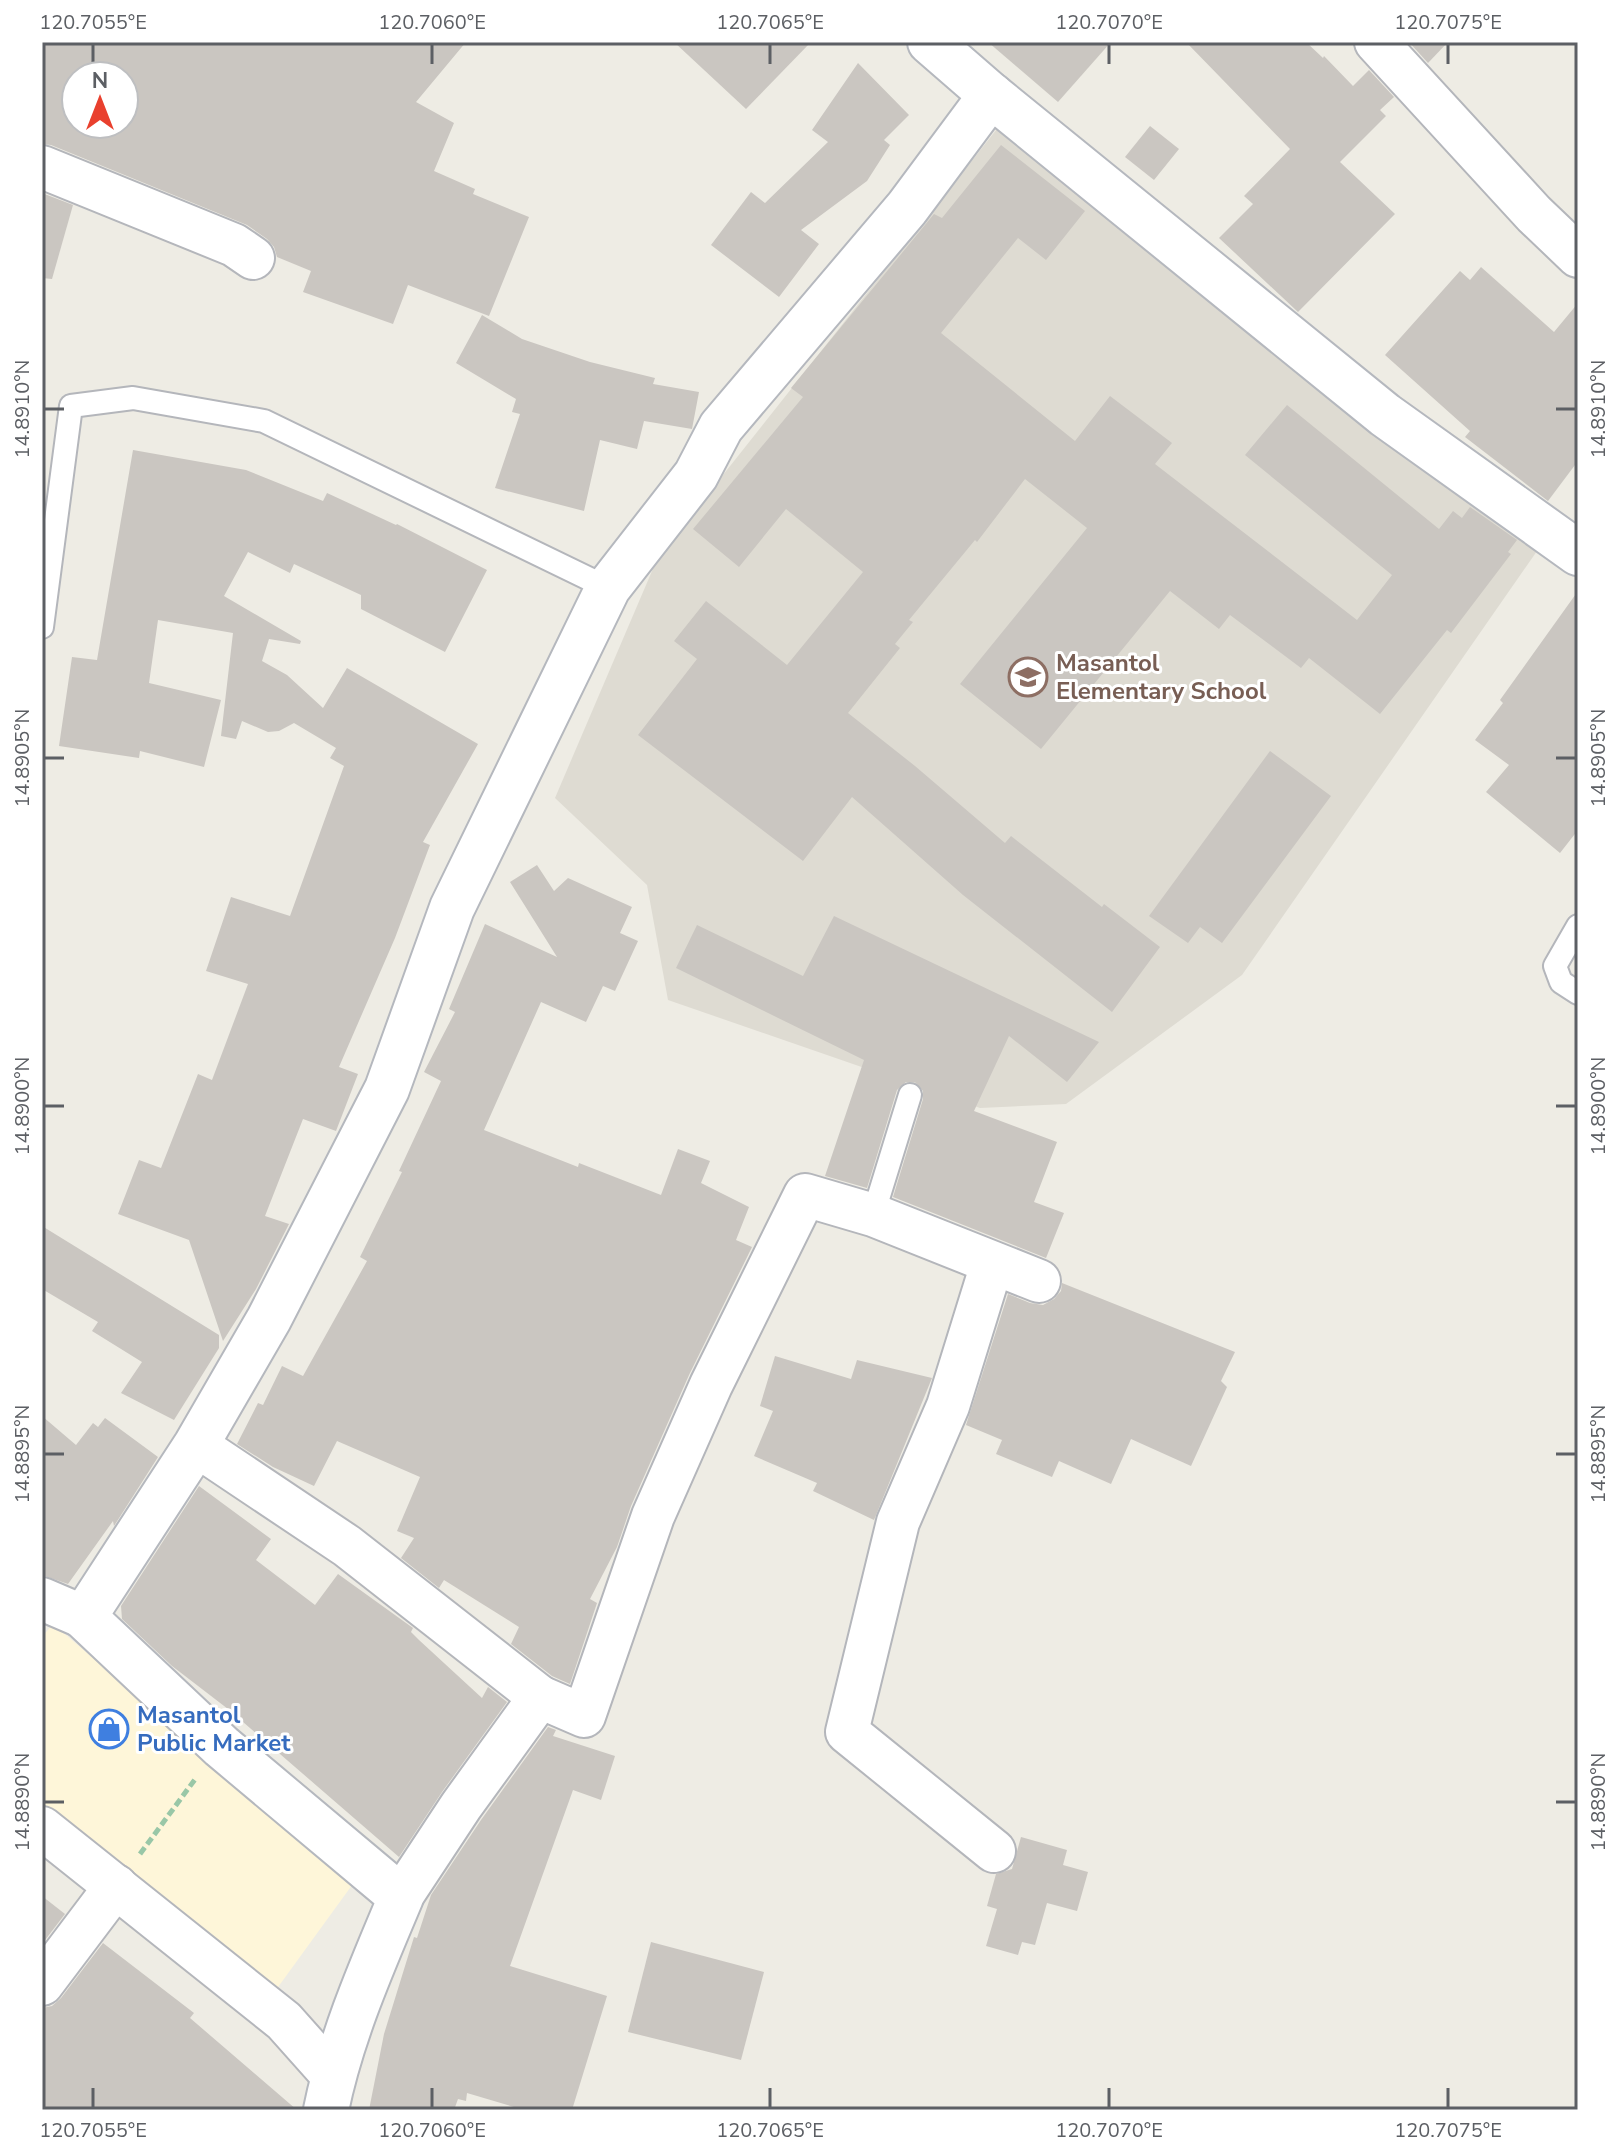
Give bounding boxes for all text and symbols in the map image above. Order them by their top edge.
text: 120.7055°E [39,9,147,36]
text: 120.7060°E [378,9,486,36]
text: 120.7065°E [716,9,824,36]
text: 120.7070°E [1055,9,1163,36]
text: 120.7075°E [1394,9,1502,36]
north arrow [60,60,140,140]
text: N [92,66,108,96]
text: 14.8910°N [9,360,36,458]
text: 14.8910°N [1585,360,1612,458]
place label: Masantol Elementary School [1056,647,1267,707]
school or university icon: Masantol Elementary School [1007,656,1049,698]
text: 14.8905°N [9,709,36,807]
text: 14.8905°N [1585,709,1612,807]
text: 14.8900°N [9,1057,36,1155]
text: 14.8900°N [1585,1057,1612,1155]
text: 14.8895°N [9,1405,36,1503]
text: 14.8895°N [1585,1405,1612,1503]
place label: Masantol Public Market [137,1699,291,1759]
shop icon: Masantol Public Market [88,1708,130,1750]
text: 14.8890°N [9,1753,36,1851]
text: 14.8890°N [1585,1753,1612,1851]
text: 120.7055°E [39,2117,147,2144]
text: 120.7060°E [378,2117,486,2144]
text: 120.7065°E [716,2117,824,2144]
text: 120.7070°E [1055,2117,1163,2144]
text: 120.7075°E [1394,2117,1502,2144]

